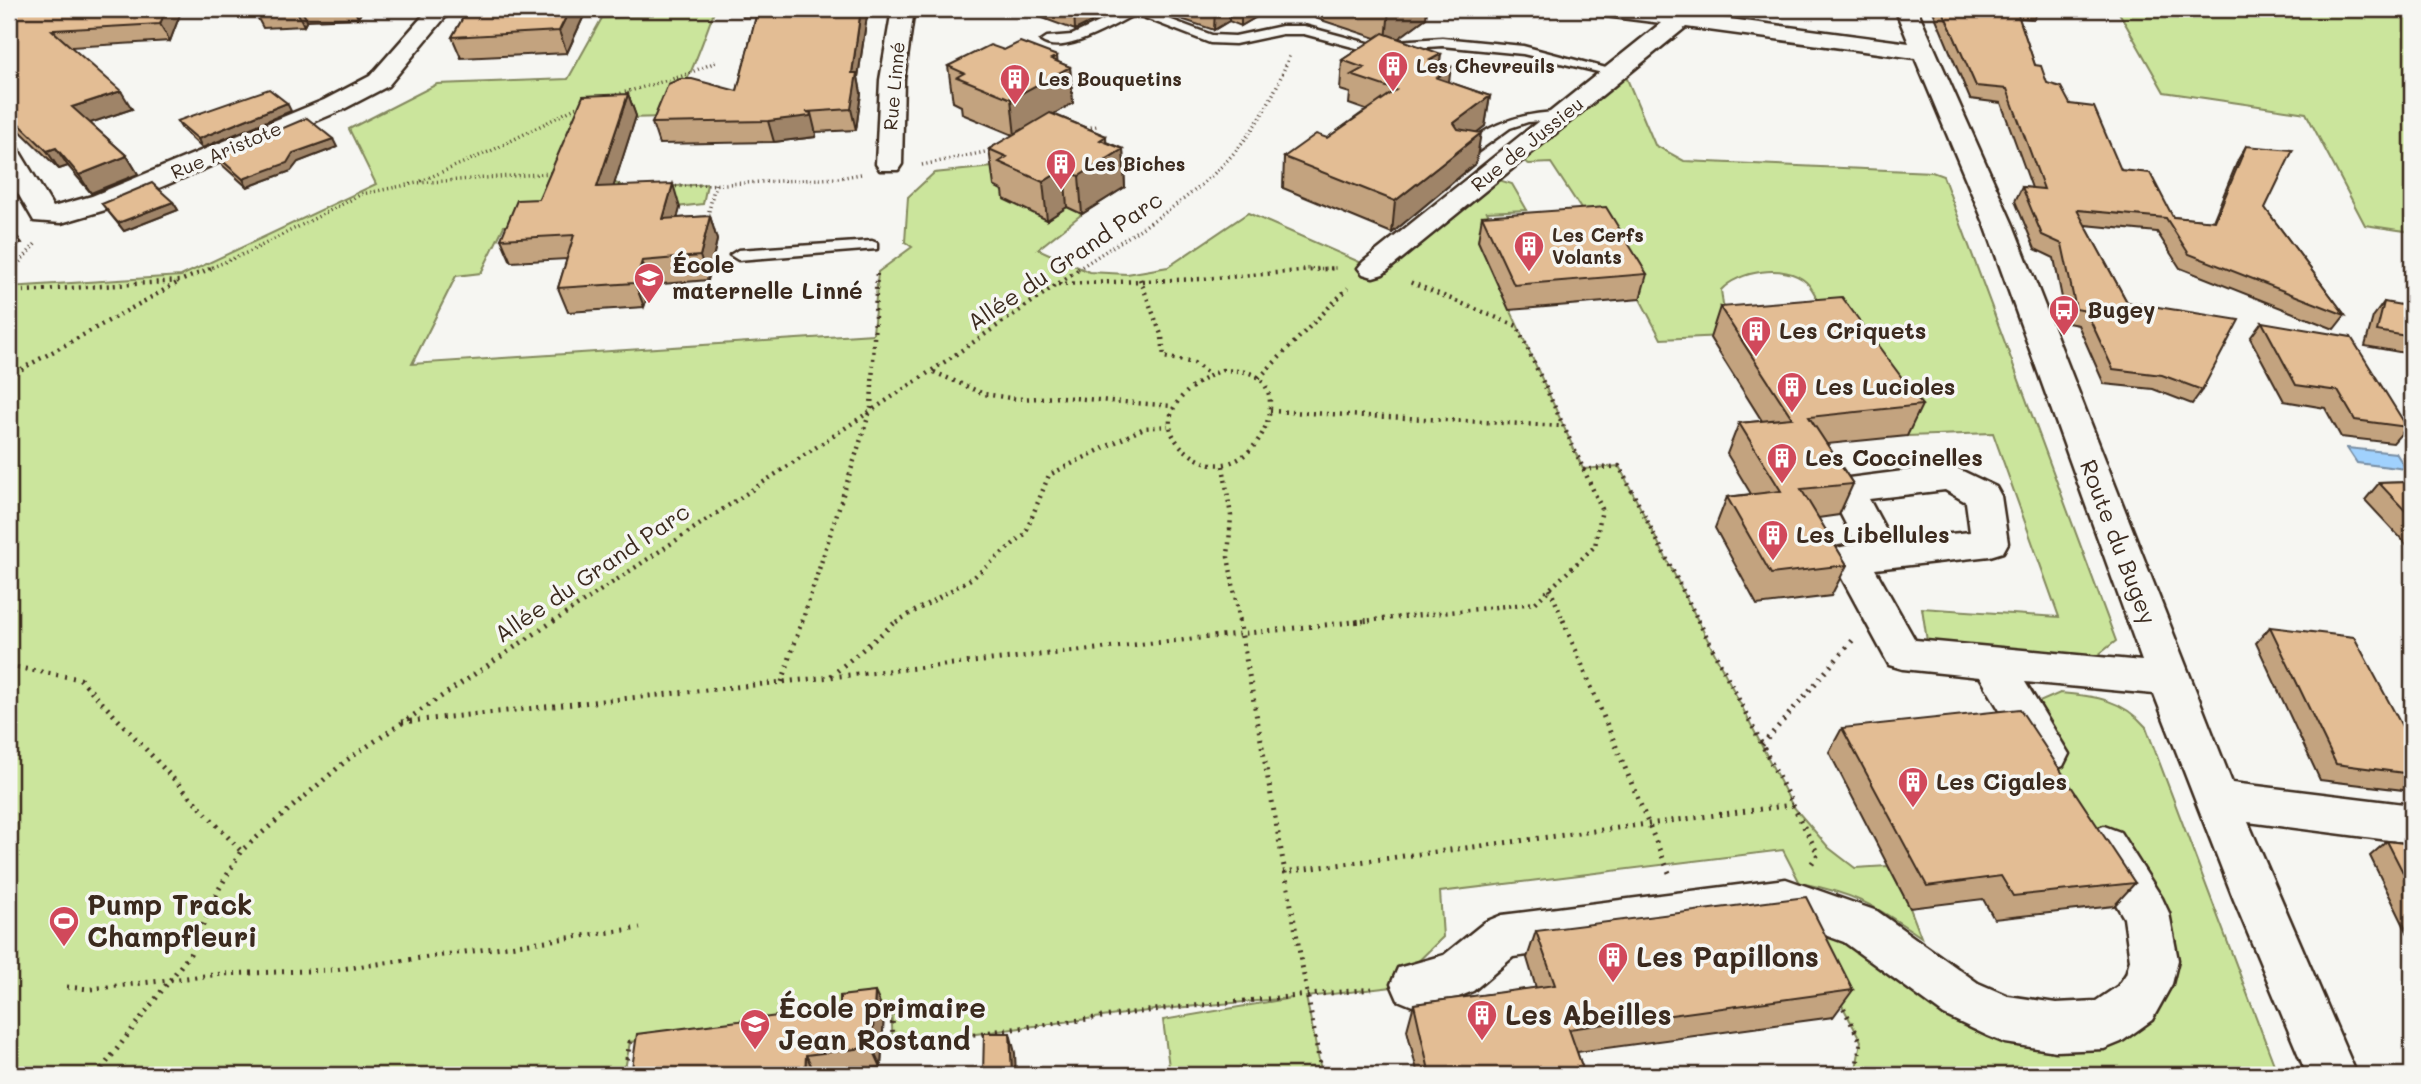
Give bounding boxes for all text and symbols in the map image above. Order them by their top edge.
street label: Rue Linné [877,41,910,131]
building icon: Les Chevreuils [1376,49,1410,93]
place label: Les Chevreuils [1416,53,1555,78]
building icon: Les Bouquetins [998,62,1032,106]
place label: Les Bouquetins [1038,66,1182,91]
street label: Rue de Jussieu [1465,91,1588,197]
street label: Rue Aristote [167,115,285,184]
building icon: Les Biches [1044,147,1078,191]
place label: Les Biches [1084,151,1185,176]
street label: Allée du Grand Parc [961,184,1168,337]
place label: Les Cerfs Volants [1552,222,1644,269]
building icon: Les Cerfs Volants [1512,229,1546,273]
place label: École maternelle Linné [672,249,863,305]
school or university icon: École maternelle Linné [632,261,666,305]
bus stop icon: Bugey [2047,293,2081,337]
place label: Bugey [2087,294,2156,324]
building icon: Les Criquets [1739,314,1773,358]
place label: Les Criquets [1779,315,1926,345]
building icon: Les Lucioles [1775,370,1809,414]
place label: Les Lucioles [1815,371,1955,401]
building icon: Les Coccinelles [1765,441,1799,485]
place label: Les Coccinelles [1805,442,1983,472]
street label: Route du Bugey [2074,455,2164,628]
street label: Allée du Grand Parc [488,496,695,649]
building icon: Les Libellules [1756,518,1790,562]
place label: Les Libellules [1796,519,1949,549]
building icon: Les Cigales [1896,765,1930,809]
place label: Les Cigales [1936,766,2067,796]
place label: Pump Track Champfleuri [87,886,257,954]
sports icon: Pump Track Champfleuri [47,904,81,948]
place label: Les Papillons [1636,938,1819,974]
building icon: Les Papillons [1596,940,1630,984]
place label: École primaire Jean Rostand [778,989,986,1057]
place label: Les Abeilles [1505,996,1672,1032]
building icon: Les Abeilles [1465,998,1499,1042]
school or university icon: École primaire Jean Rostand [738,1007,772,1051]

